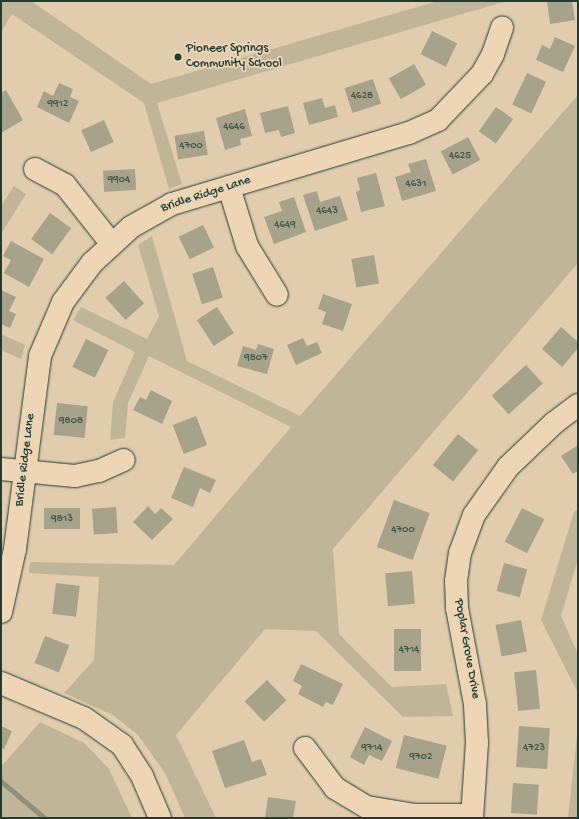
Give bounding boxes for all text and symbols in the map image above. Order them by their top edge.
place label: Pioneer Springs Community School [186,42,282,73]
marker: Pioneer Springs Community School [173,52,183,62]
house number: 4628 [351,89,373,103]
house number: 9912 [48,97,68,111]
house number: 4646 [223,120,245,134]
house number: 4700 [179,139,203,153]
house number: 4625 [449,149,471,163]
house number: 9904 [108,173,130,187]
street label: Bridle Ridge Lane [159,173,253,217]
house number: 4631 [406,177,426,191]
house number: 4643 [316,204,338,218]
house number: 4649 [274,218,296,232]
house number: 9807 [244,351,268,365]
street label: Bridle Ridge Lane [13,413,39,507]
house number: 9808 [59,414,83,428]
house number: 9813 [51,512,73,526]
house number: 4700 [391,523,415,537]
street label: Poplar Grove Drive [450,598,482,700]
house number: 4714 [399,643,419,657]
house number: 9714 [362,741,382,755]
house number: 4723 [523,741,545,755]
house number: 9702 [410,750,432,764]

